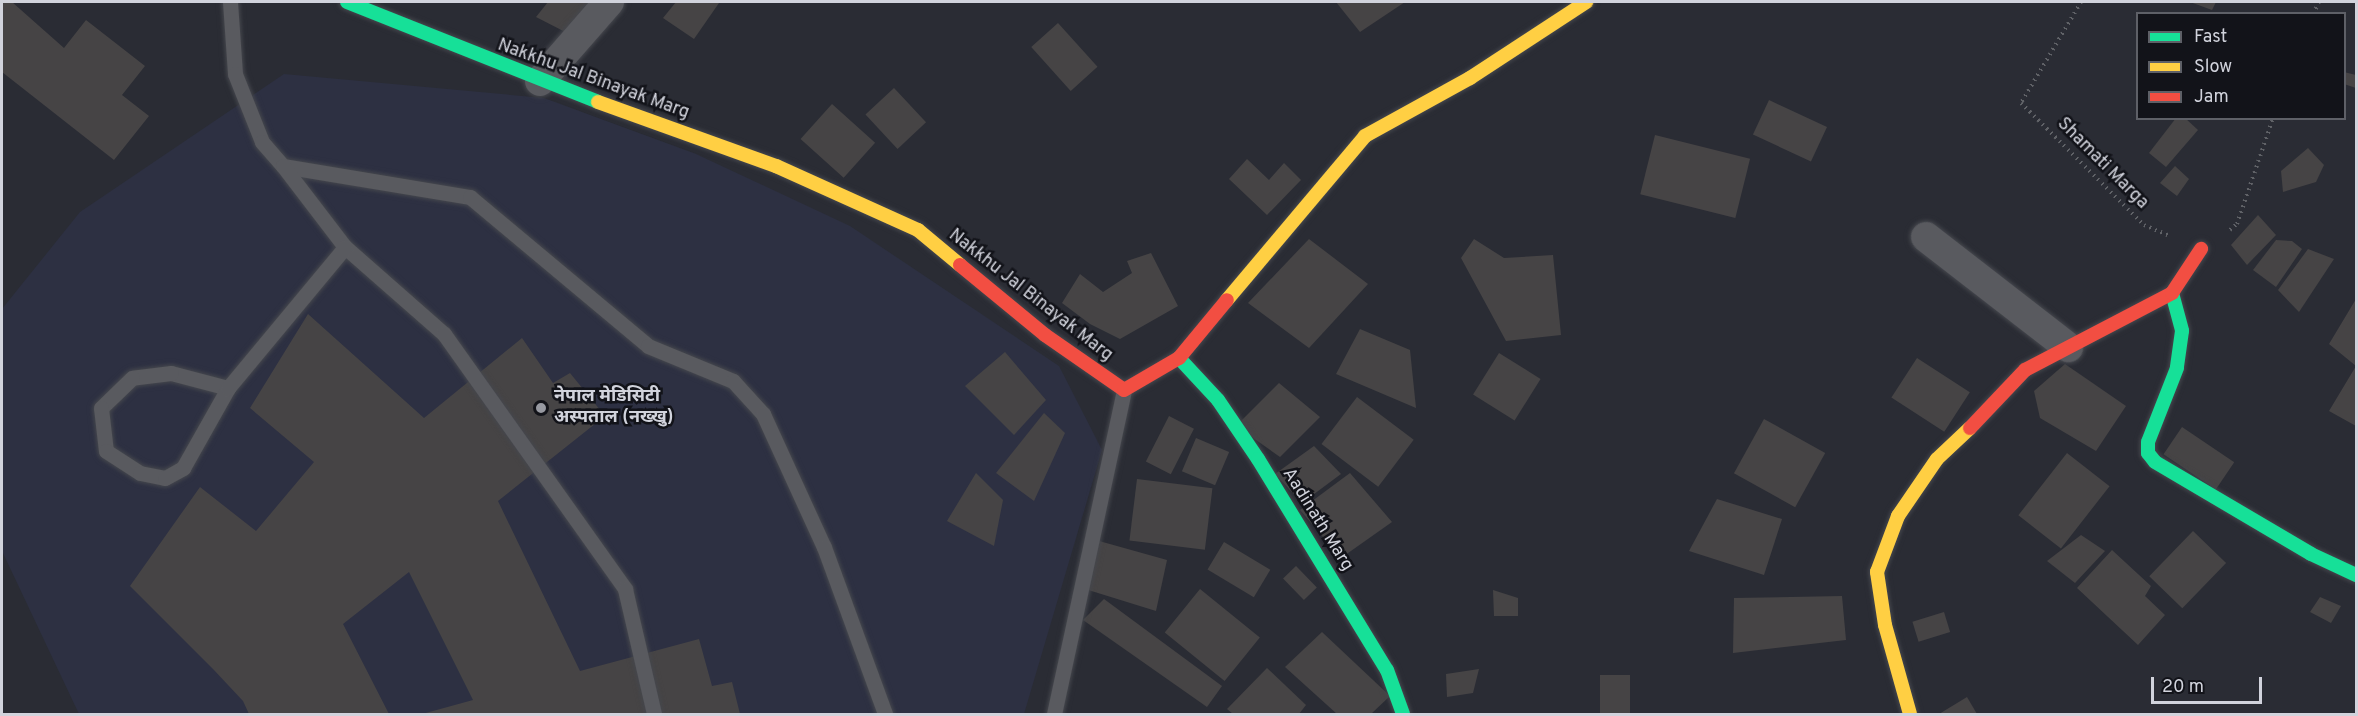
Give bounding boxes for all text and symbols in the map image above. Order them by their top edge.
legend [2136,12,2346,120]
text: Fast [2194,26,2227,49]
street label: Nakkhu Jal Binayak Marg [494,35,692,125]
text: Slow [2194,56,2232,79]
text: Jam [2194,86,2229,109]
street label: Shamati Marga [2052,114,2152,214]
street label: Nakkhu Jal Binayak Marg [944,225,1116,367]
place label: नेपाल मेडिसिटी अस्पताल (नख्खु) [554,387,674,430]
marker: नेपाल मेडिसिटी अस्पताल (नख्खु) [532,399,550,417]
street label: Aadinath Marg [1277,465,1357,575]
scale bar [2154,665,2265,703]
text: 20 m [2162,676,2204,699]

